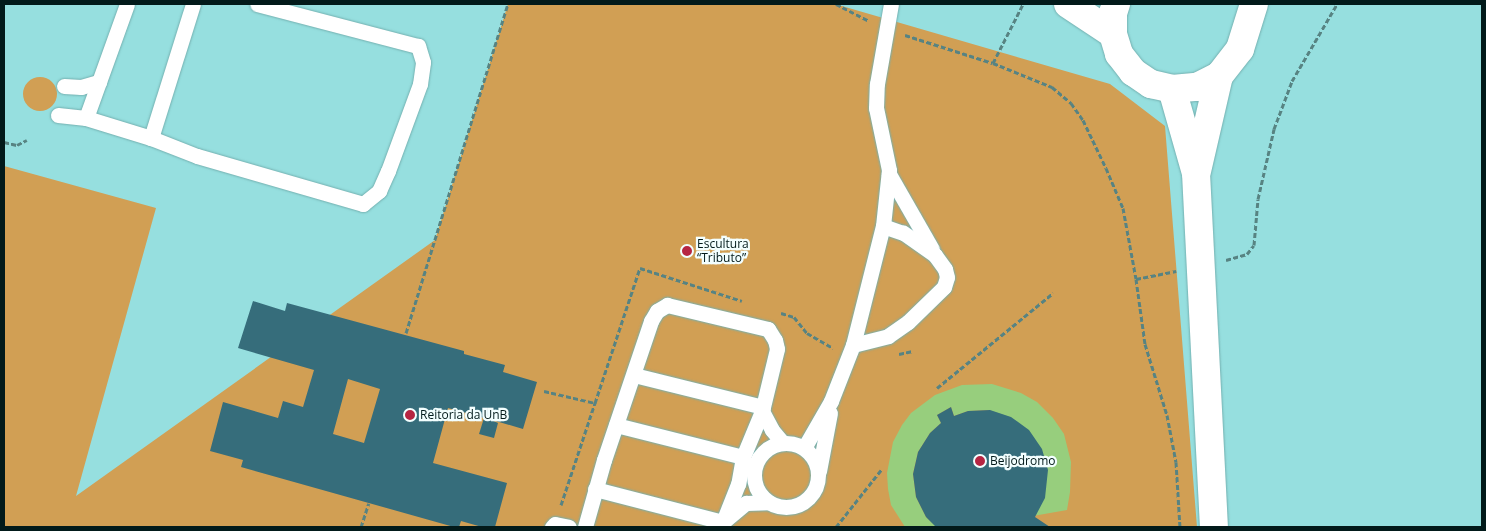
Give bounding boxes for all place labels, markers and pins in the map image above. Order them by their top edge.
place label: Escultura “Tributo” [697,237,749,265]
marker: Escultura “Tributo” [681,245,693,257]
place label: Reitoria da UnB [420,408,507,422]
marker: Reitoria da UnB [404,409,416,421]
place label: Beijodromo [990,454,1056,468]
marker: Beijodromo [974,455,986,467]

